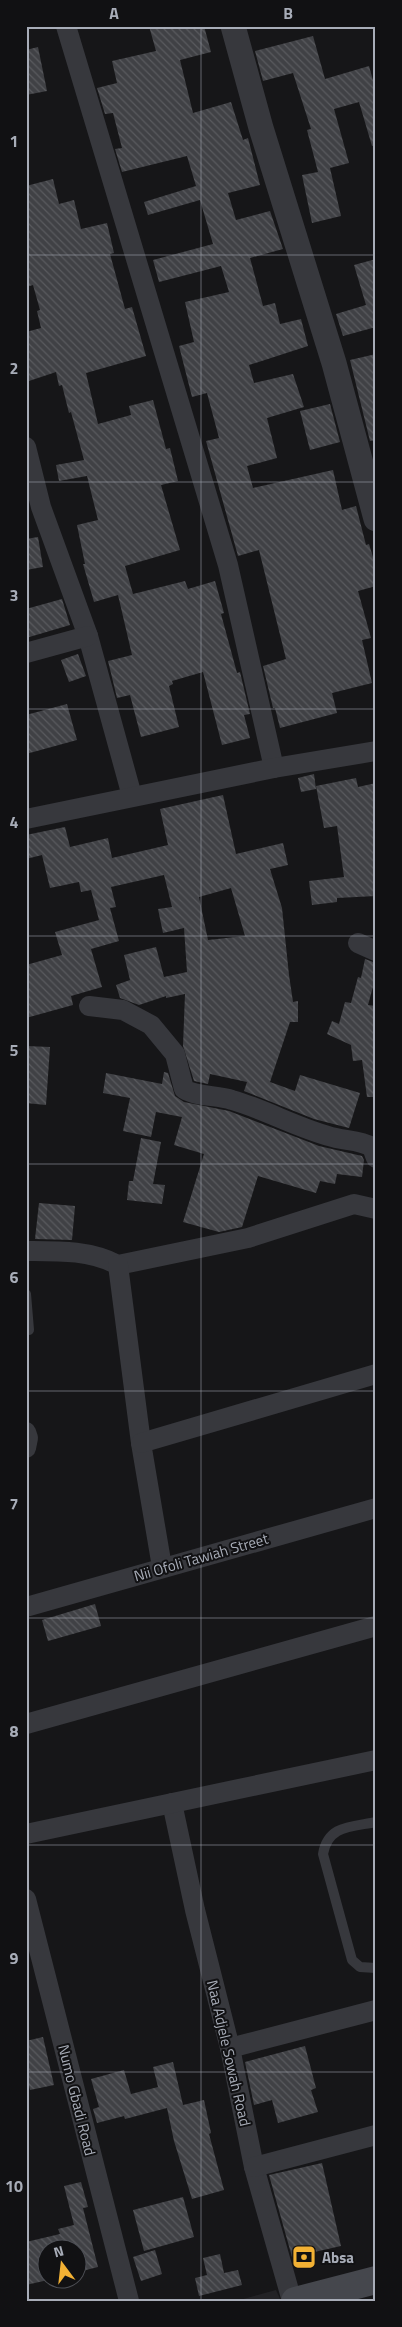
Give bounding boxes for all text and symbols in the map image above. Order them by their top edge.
text: A [109,1,119,25]
text: B [283,1,293,25]
text: 1 [10,129,18,153]
text: 2 [10,356,18,380]
text: 3 [10,583,18,607]
text: 4 [10,810,19,834]
text: 5 [10,1038,19,1062]
text: 6 [10,1265,19,1289]
text: 7 [10,1492,18,1516]
street label: Nii Ofoli Tawiah Street [131,1527,272,1587]
text: 8 [10,1719,19,1743]
text: 9 [10,1946,19,1970]
street label: Naa Adjele Sowah Road [201,1978,257,2128]
street label: Numo Gbadi Road [52,2042,102,2158]
text: 10 [5,2174,23,2198]
north arrow [38,2240,88,2290]
text: N [51,2240,66,2262]
bank icon: Absa [291,2244,317,2270]
place label: Absa [322,2246,354,2269]

